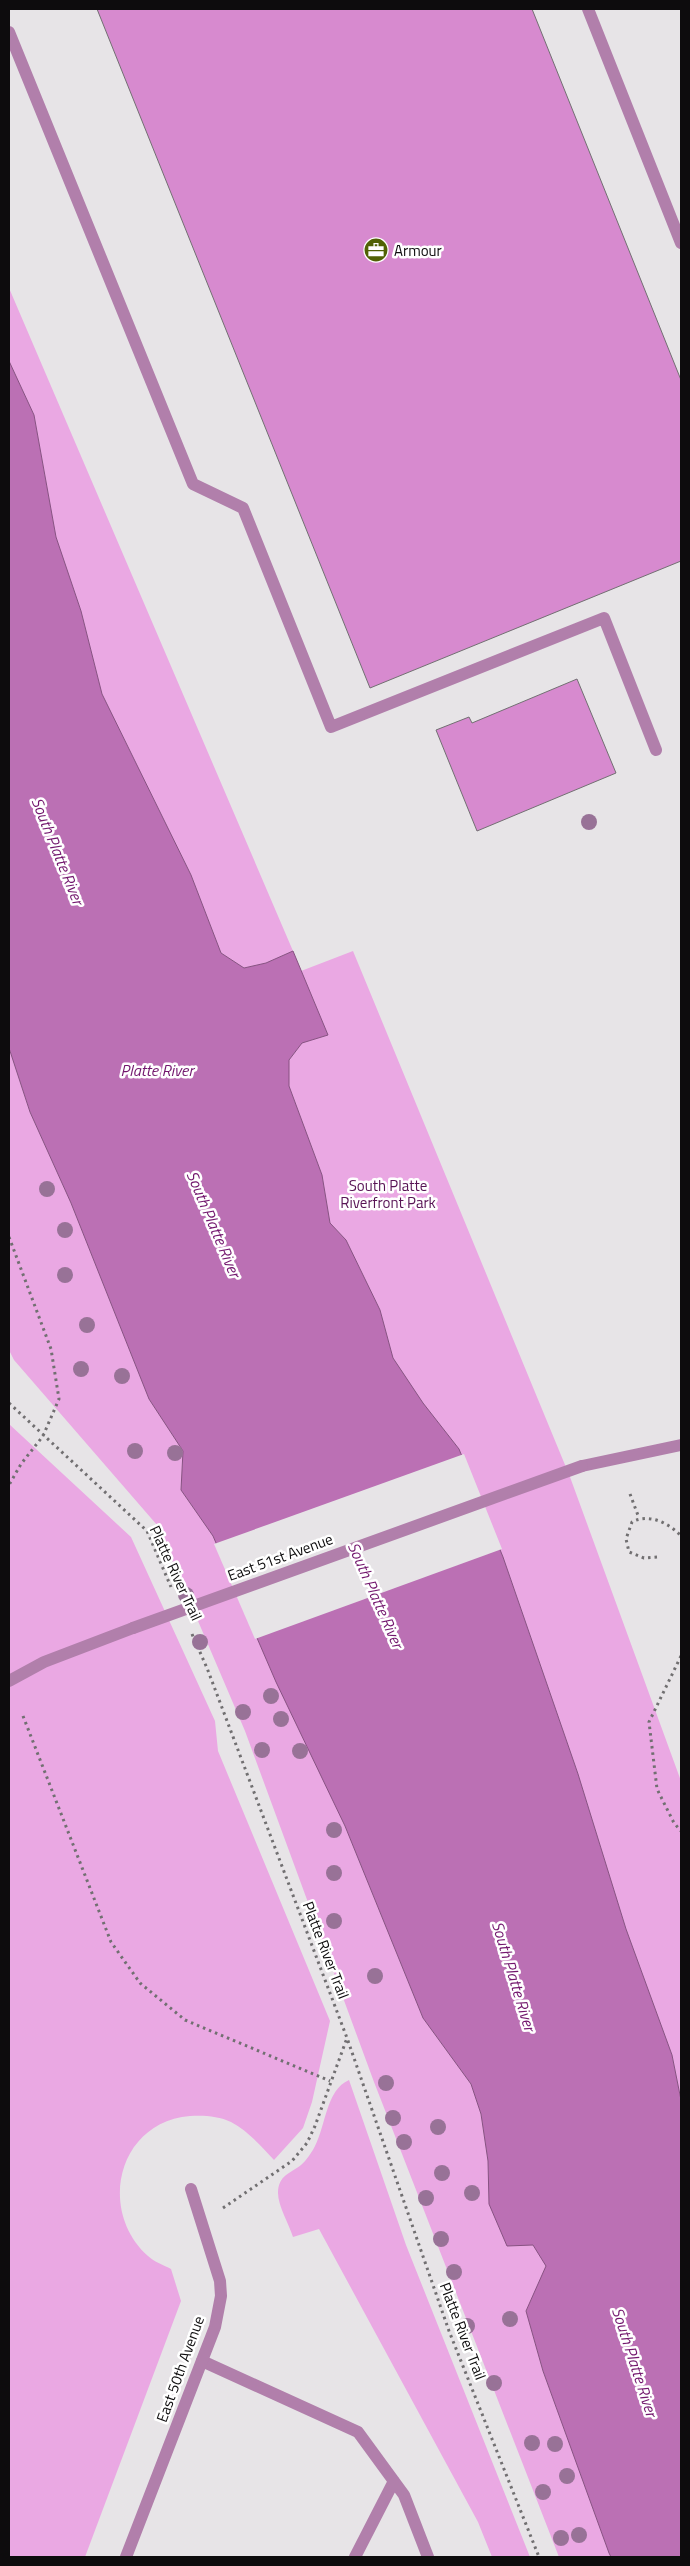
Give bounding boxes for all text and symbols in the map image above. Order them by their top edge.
office icon: Armour [363,237,389,263]
place label: Armour [394,239,442,262]
water label: South Platte River [26,794,91,910]
water label: Platte River [120,1058,195,1082]
water label: South Platte River [181,1167,248,1283]
park label: South Platte Riverfront Park [340,1174,436,1214]
street label: Platte River Trail [144,1521,208,1625]
street label: East 51st Avenue [224,1527,336,1587]
water label: South Platte River [342,1538,411,1654]
street label: Platte River Trail [297,1898,355,2002]
water label: South Platte River [486,1918,543,2036]
street label: Platte River Trail [434,2279,492,2383]
water label: South Platte River [606,2304,665,2422]
street label: East 50th Avenue [150,2313,210,2425]

